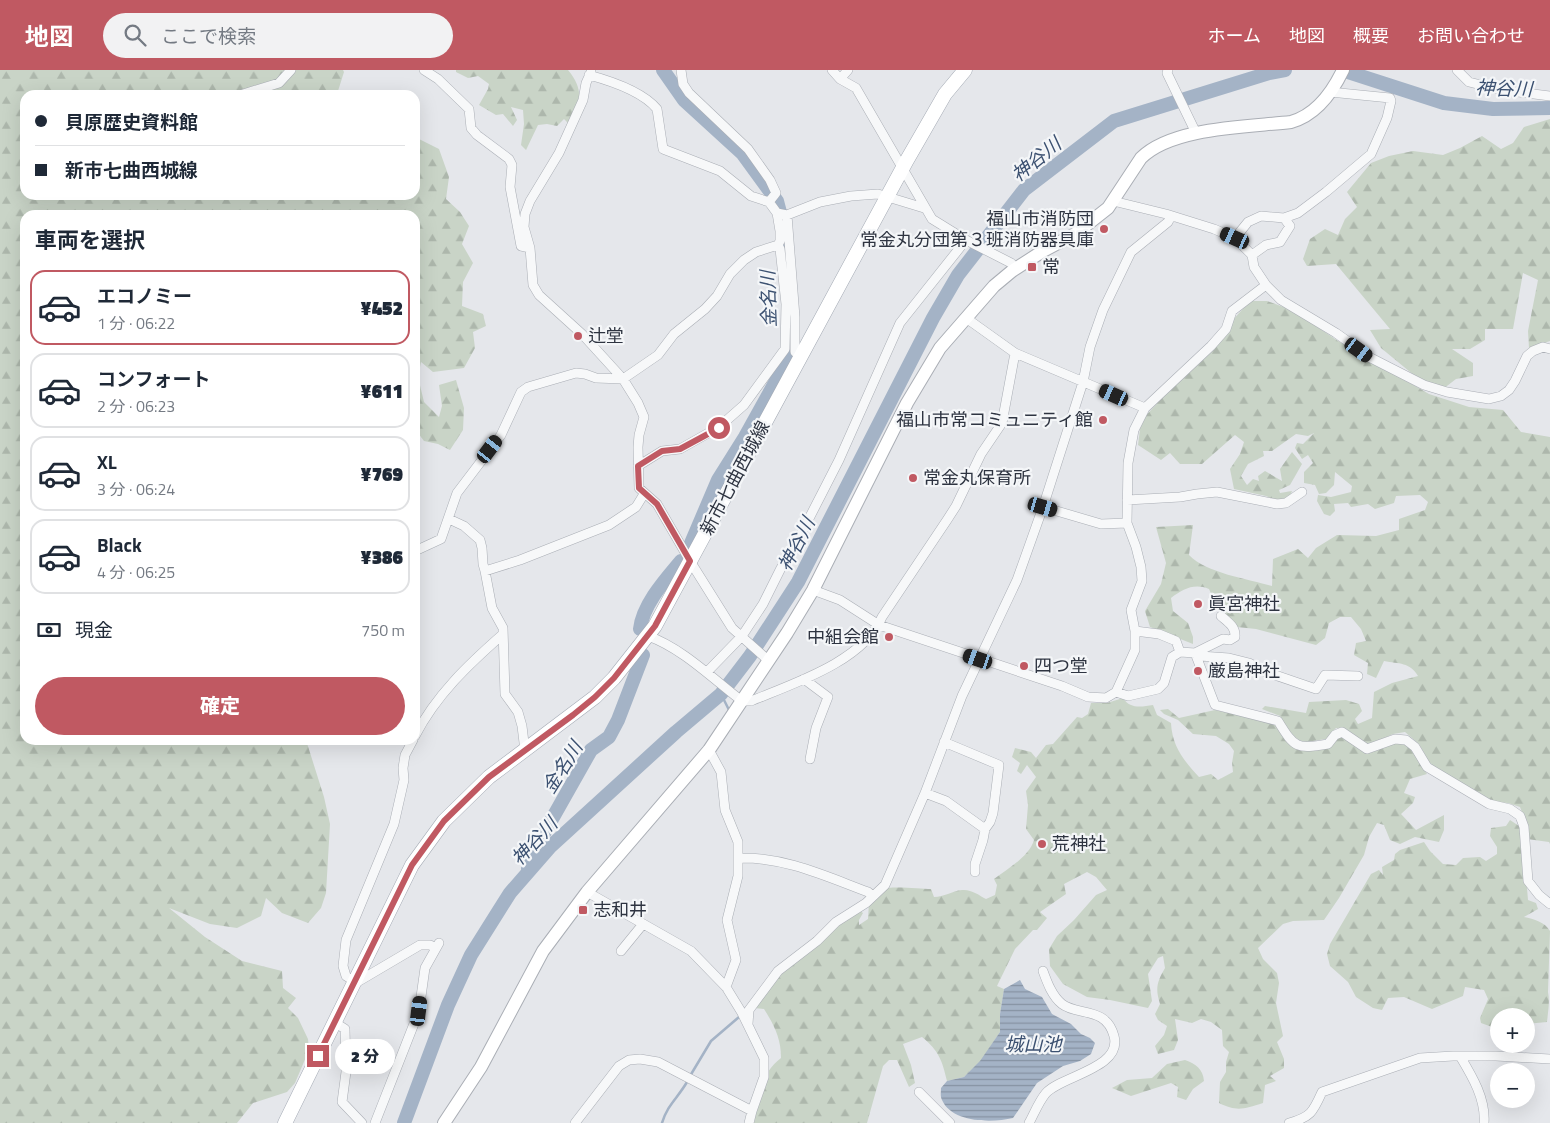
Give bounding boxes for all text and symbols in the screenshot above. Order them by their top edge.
search box [103,13,453,58]
text: 地図 [25,18,73,54]
icon: search [121,21,149,49]
text: ここで検索 [161,21,256,50]
text: ホーム [1208,22,1261,49]
text: 地図 [1289,22,1325,49]
text: 概要 [1353,22,1389,49]
text: お問い合わせ [1417,22,1525,49]
water label: 神谷川 [1475,72,1535,103]
text: 貝原歴史資料館 [65,107,198,136]
water label: 神谷川 [1004,128,1069,188]
text: 新市七曲西城線 [65,155,198,184]
place label: 福山市消防団 常金丸分団第３班消防器具庫 [860,205,1094,253]
text: 車両を選択 [35,223,145,257]
marker: 福山市消防団 常金丸分団第３班消防器具庫 [1098,223,1110,235]
car [1218,225,1251,251]
place label: 常 [1042,253,1060,280]
marker: 常 [1026,261,1038,273]
water label: 金名川 [752,268,783,328]
text: エコノミー [97,281,192,310]
icon: car [37,285,82,330]
text: ¥452 [361,293,403,322]
text: 1 分 · 06:22 [97,311,175,335]
place label: 辻堂 [588,322,624,349]
marker: 辻堂 [572,330,584,342]
car [1342,335,1375,365]
text: コンフォート [97,364,210,393]
icon: car [37,368,82,413]
text: ¥611 [361,376,403,405]
car [1097,382,1130,408]
text: 2 分 · 06:23 [97,394,175,418]
place label: 福山市常コミュニティ館 [896,406,1093,433]
marker: 福山市常コミュニティ館 [1097,414,1109,426]
street label: 新市七曲西城線 [693,416,776,540]
route start [708,417,730,439]
car [474,433,505,465]
text: XL [97,447,117,476]
icon: car [37,451,82,496]
text: ¥769 [361,459,403,488]
place label: 常金丸保育所 [923,464,1031,491]
marker: 常金丸保育所 [907,472,919,484]
text: 3 分 · 06:24 [97,477,175,501]
car [1026,496,1059,518]
water label: 神谷川 [770,510,822,576]
text: Black [97,530,142,559]
icon: car [37,534,82,579]
text: ¥386 [361,542,403,571]
text: 4 分 · 06:25 [97,560,175,584]
place label: 眞宮神社 [1208,590,1280,617]
marker: 眞宮神社 [1192,598,1204,610]
text: 現金 [75,615,113,644]
icon: cash [35,616,63,644]
text: 750 m [361,618,405,642]
place label: 中組会館 [807,623,879,650]
marker: 中組会館 [883,631,895,643]
car [961,647,994,671]
place label: 四つ堂 [1034,652,1088,679]
place label: 厳島神社 [1208,657,1280,684]
marker: 四つ堂 [1018,660,1030,672]
marker: 厳島神社 [1192,665,1204,677]
button: 確定 [35,677,405,735]
water label: 金名川 [534,733,590,799]
water label: 神谷川 [504,808,565,871]
place label: 荒神社 [1052,830,1106,857]
marker: 荒神社 [1036,838,1048,850]
place label: 志和井 [593,896,647,923]
marker: 志和井 [577,904,589,916]
car [409,995,428,1027]
map controls [1490,1008,1535,1108]
button: + [1490,1008,1535,1053]
water label: 城山池 [1004,1029,1063,1058]
callout: 2 分 [336,1038,396,1074]
text: 2 分 [351,1044,379,1068]
route end [307,1045,329,1067]
button: − [1490,1063,1535,1108]

